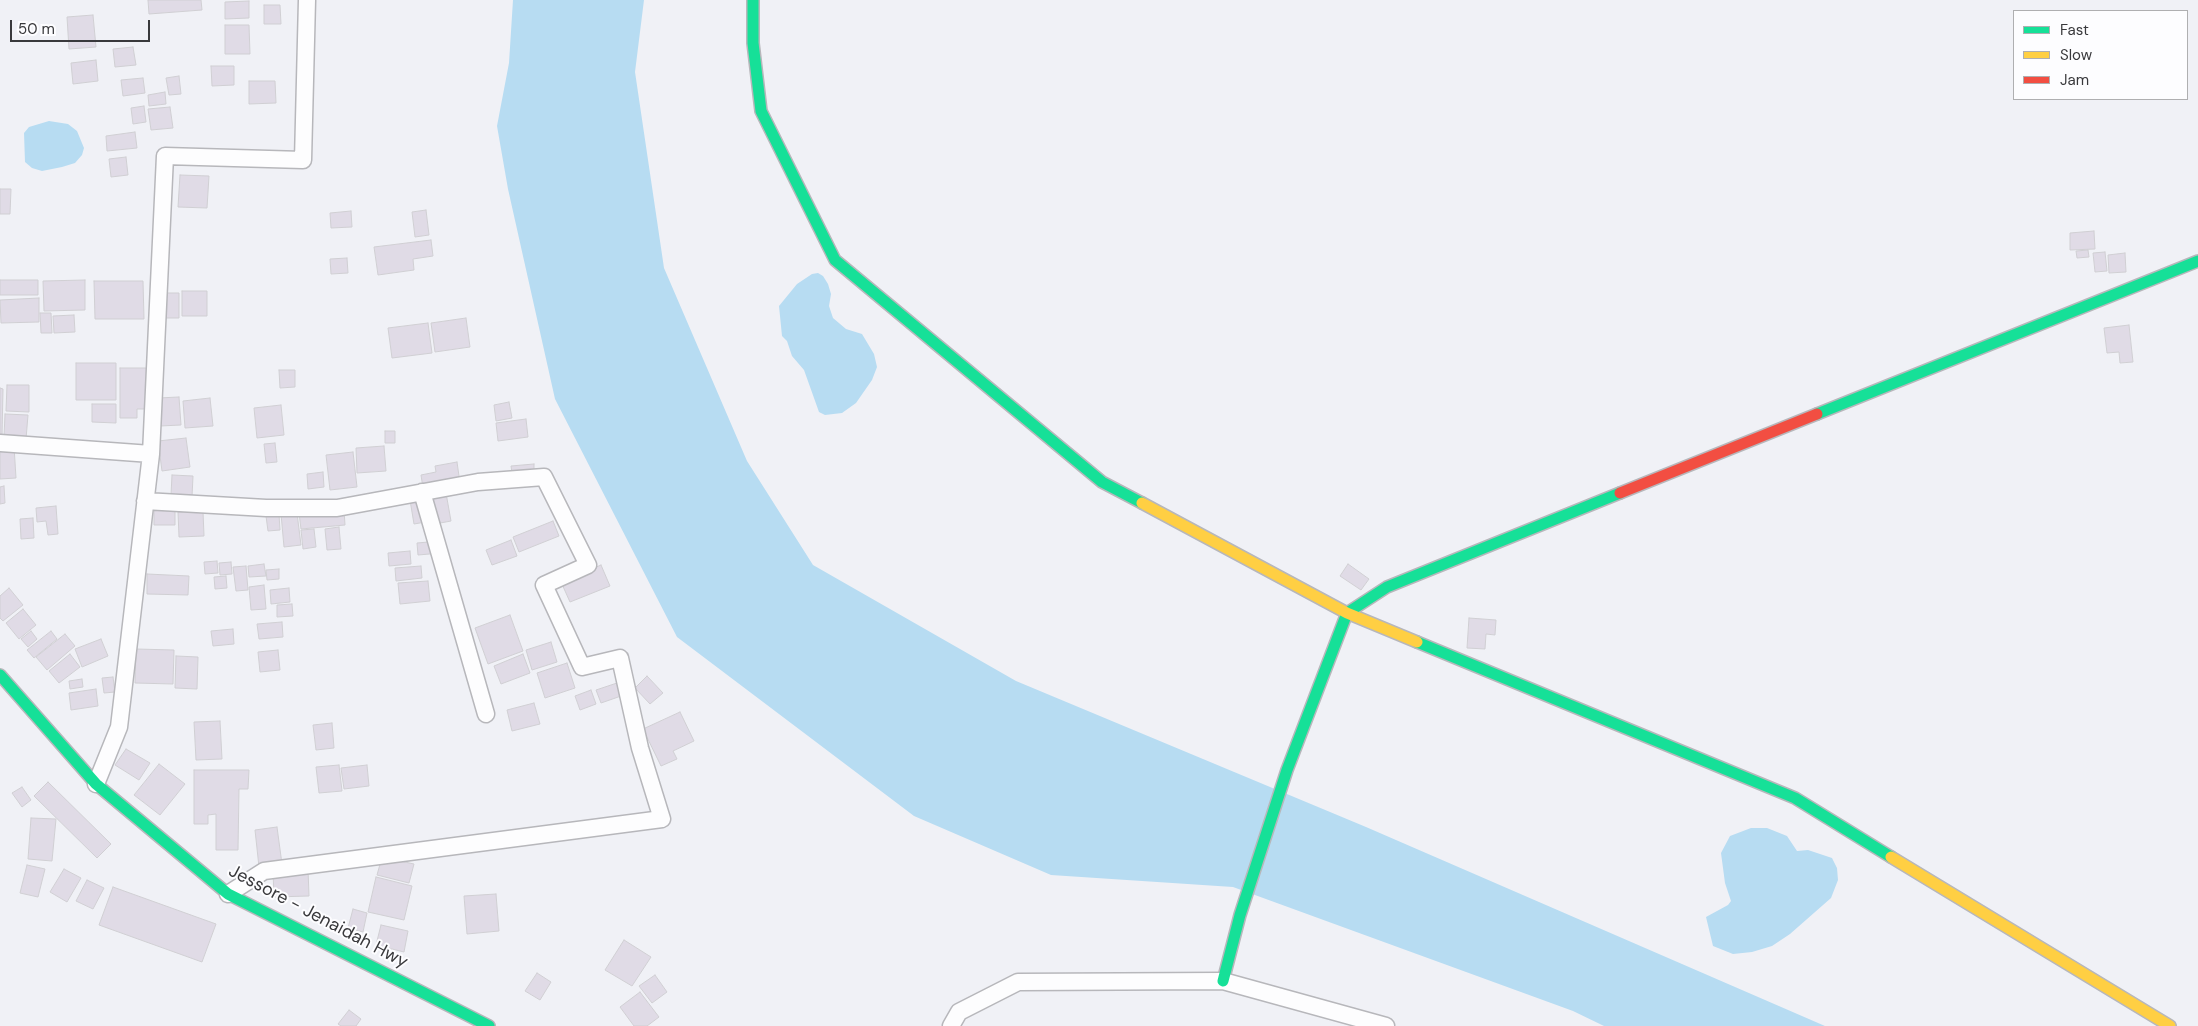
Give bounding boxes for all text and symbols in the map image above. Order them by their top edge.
scale bar [12,10,152,42]
legend [2013,10,2188,100]
text: 50 m [18,19,55,39]
text: Fast [2060,20,2089,40]
text: Slow [2060,45,2092,65]
text: Jam [2060,70,2089,90]
street label: Jessore - Jenaidah Hwy [225,861,411,973]

